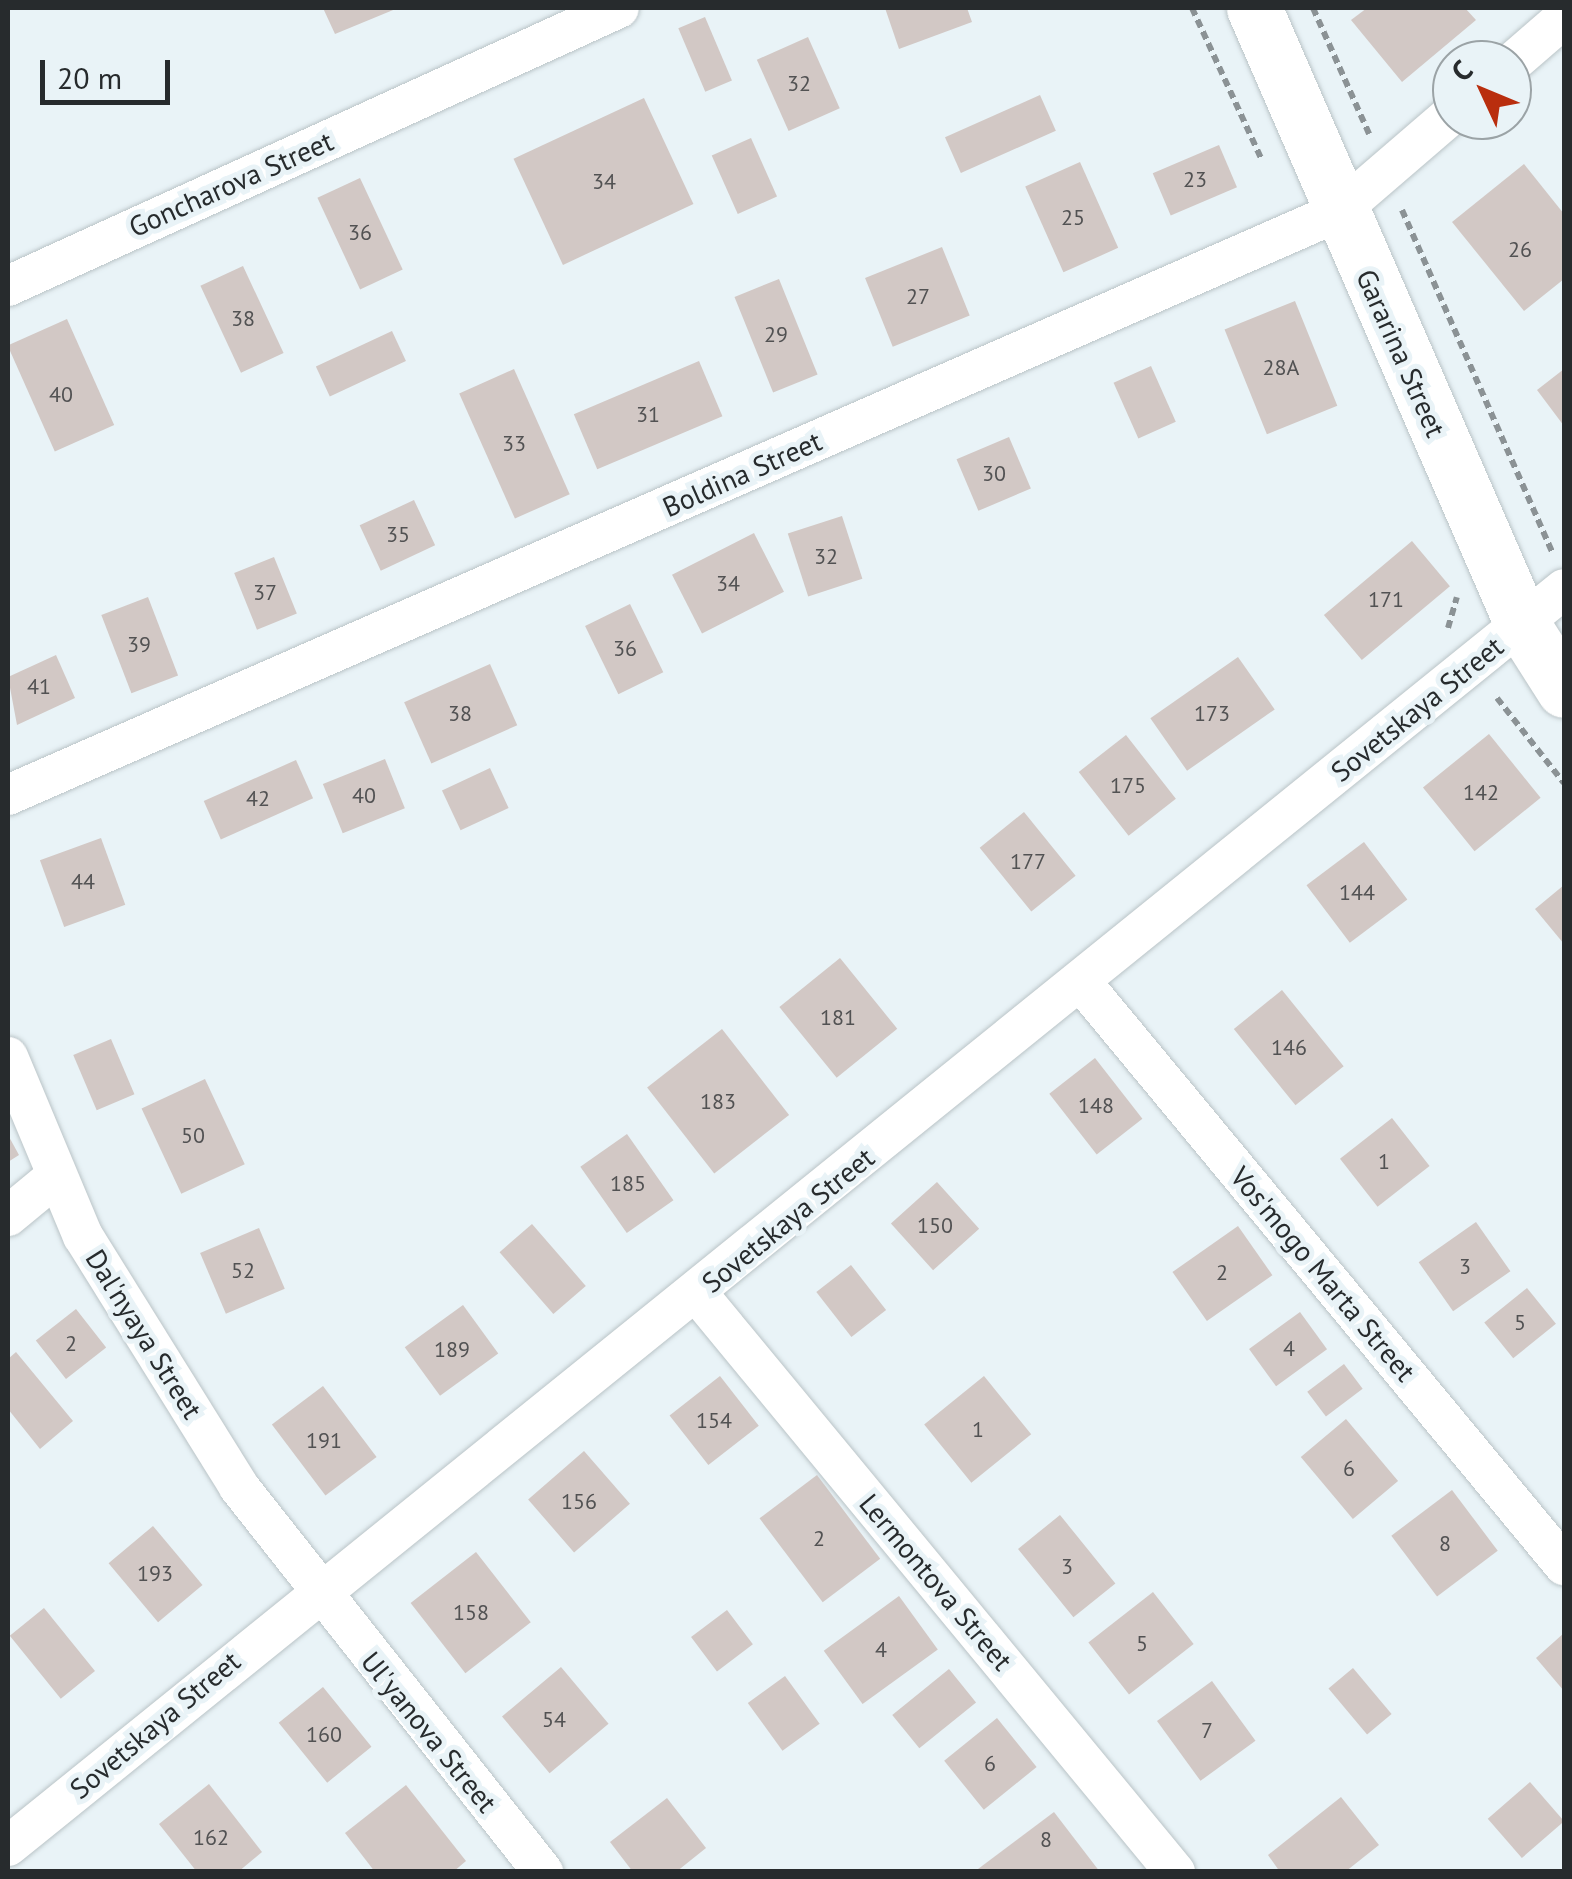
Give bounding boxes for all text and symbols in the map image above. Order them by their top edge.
scale bar [45,40,175,102]
north arrow [1432,40,1532,140]
text: С [1443,52,1480,89]
text: 20 m [57,58,122,97]
house number: 32 [787,71,811,97]
street label: Goncharova Street [124,124,338,244]
house number: 23 [1183,167,1207,193]
house number: 34 [592,169,616,195]
house number: 25 [1061,205,1085,231]
house number: 36 [348,220,372,246]
house number: 26 [1508,237,1532,263]
street label: Gararina Street [1349,264,1453,442]
house number: 27 [906,284,930,310]
house number: 38 [231,306,255,332]
house number: 29 [764,322,788,348]
house number: 28А [1263,355,1299,381]
house number: 40 [49,382,73,408]
house number: 31 [636,402,660,428]
street label: Boldina Street [657,424,827,524]
house number: 33 [502,431,526,457]
house number: 30 [982,461,1006,487]
house number: 35 [386,522,410,548]
house number: 32 [814,544,838,570]
house number: 34 [716,571,740,597]
house number: 37 [253,580,277,606]
house number: 171 [1368,587,1404,613]
street label: Sovetskaya Street [1324,629,1510,789]
house number: 39 [127,632,151,658]
house number: 36 [613,636,637,662]
house number: 41 [27,674,51,700]
house number: 38 [448,701,472,727]
house number: 173 [1194,701,1230,727]
house number: 175 [1110,773,1146,799]
house number: 142 [1463,780,1499,806]
house number: 40 [352,783,376,809]
house number: 42 [246,786,270,812]
house number: 177 [1010,849,1046,875]
house number: 44 [71,869,95,895]
house number: 144 [1339,880,1375,906]
house number: 181 [820,1005,856,1031]
house number: 146 [1271,1035,1307,1061]
house number: 183 [700,1089,736,1115]
house number: 148 [1078,1093,1114,1119]
house number: 50 [181,1123,205,1149]
street label: Sovetskaya Street [695,1140,881,1300]
house number: 1 [1378,1149,1390,1175]
street label: Vos'mogo Marta Street [1224,1160,1422,1388]
house number: 185 [610,1171,646,1197]
house number: 150 [917,1213,953,1239]
street label: Dal'nyaya Street [79,1243,209,1425]
house number: 3 [1459,1254,1471,1280]
house number: 52 [231,1258,255,1284]
house number: 2 [1216,1260,1228,1286]
house number: 5 [1514,1310,1526,1336]
house number: 2 [65,1331,77,1357]
house number: 4 [1283,1336,1295,1362]
house number: 189 [434,1337,470,1363]
house number: 154 [696,1408,732,1434]
house number: 1 [972,1417,984,1443]
house number: 191 [306,1428,342,1454]
house number: 6 [1343,1456,1355,1482]
street label: Lermontova Street [852,1487,1020,1677]
house number: 156 [561,1489,597,1515]
house number: 2 [813,1526,825,1552]
house number: 8 [1439,1531,1451,1557]
house number: 3 [1061,1554,1073,1580]
house number: 193 [137,1561,173,1587]
house number: 158 [453,1600,489,1626]
house number: 5 [1136,1631,1148,1657]
house number: 4 [875,1637,887,1663]
street label: Sovetskaya Street [63,1644,247,1806]
street label: Ul'yanova Street [354,1645,504,1819]
house number: 54 [542,1707,566,1733]
house number: 7 [1201,1718,1213,1744]
house number: 160 [306,1722,342,1748]
house number: 6 [984,1751,996,1777]
house number: 162 [193,1825,229,1851]
house number: 8 [1040,1827,1052,1853]

